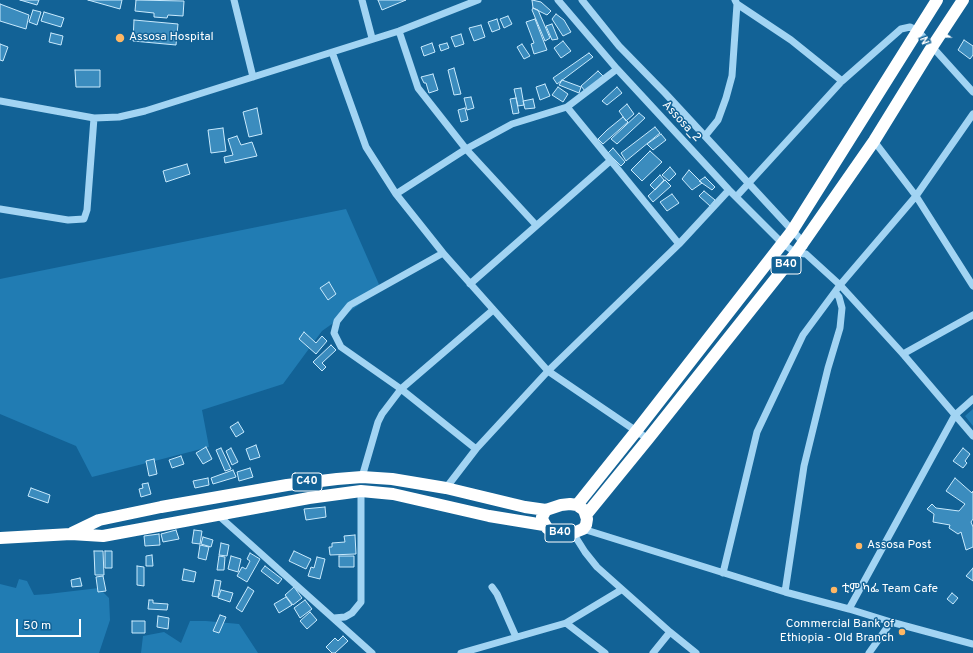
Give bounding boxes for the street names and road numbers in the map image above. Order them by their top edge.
street label: Assosa_2 [658,98,704,146]
road number: B40 [771,256,801,274]
road number: C40 [292,473,322,491]
road number: B40 [545,524,575,542]

